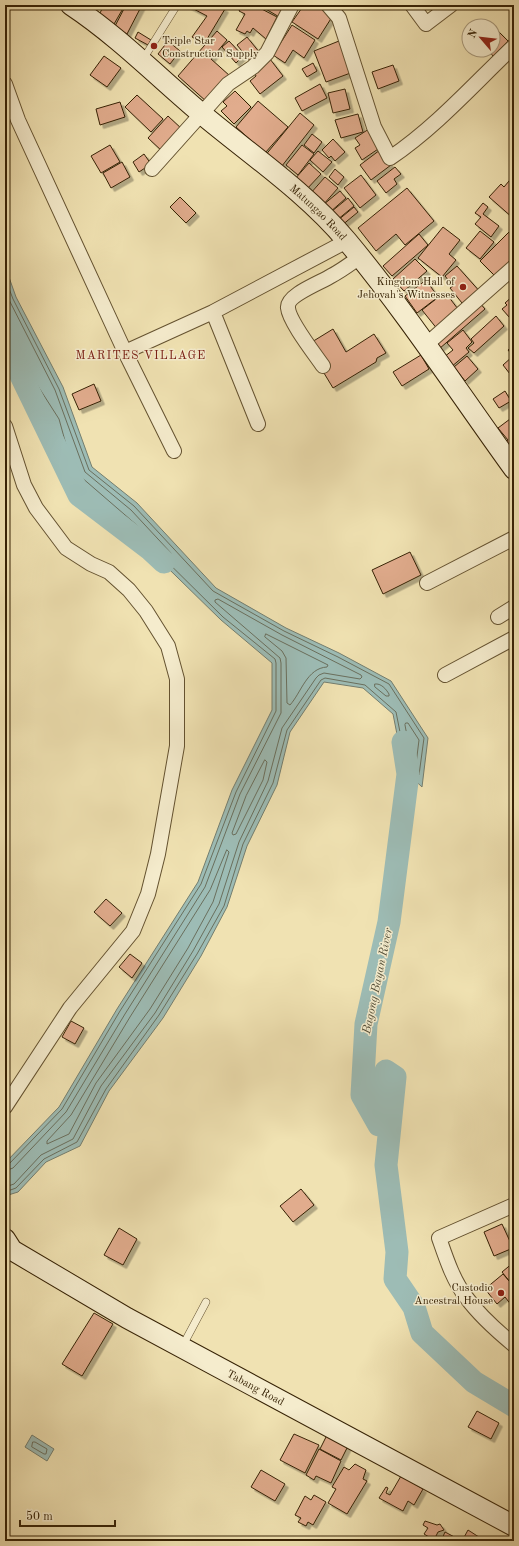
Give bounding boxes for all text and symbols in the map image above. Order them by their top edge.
north arrow [461,18,501,58]
text: N [467,27,481,40]
place label: Triple Star Construction Supply [162,36,259,60]
marker: Triple Star Construction Supply [149,41,159,51]
street label: Matungao Road [287,183,348,243]
place label: Kingdom Hall of Jehovah's Witnesses [357,277,455,301]
marker: Kingdom Hall of Jehovah's Witnesses [458,282,468,292]
district label: MARITES VILLAGE [76,350,206,362]
water label: Bagong Bayan River [361,926,395,1036]
place label: Custodio Ancestral House [414,1283,493,1307]
marker: Custodio Ancestral House [496,1288,506,1298]
street label: Tabang Road [225,1369,286,1409]
scale bar [20,1502,115,1528]
text: 50 m [26,1510,53,1523]

